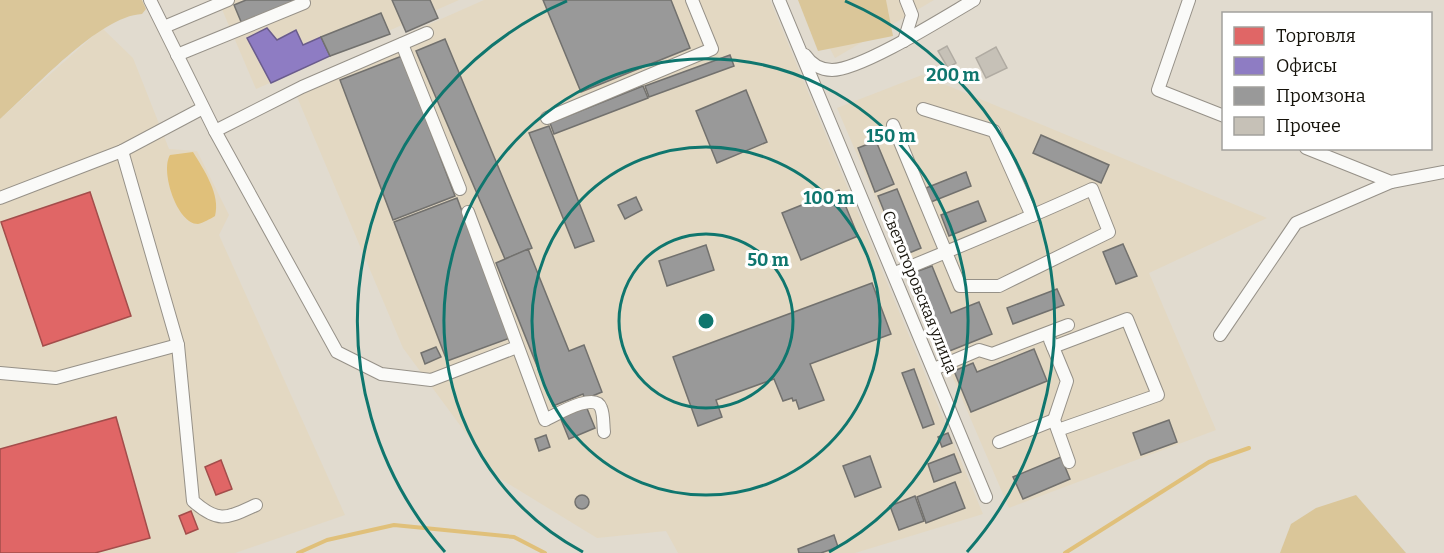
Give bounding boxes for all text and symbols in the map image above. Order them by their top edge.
legend [1222,12,1432,150]
text: Торговля [1276,25,1356,47]
text: Офисы [1276,55,1337,77]
text: 200 m [926,64,980,86]
text: Промзона [1276,85,1366,107]
text: Прочее [1276,115,1341,137]
text: 150 m [866,125,916,147]
text: 100 m [803,187,855,209]
street label: Светогоровская улица [879,208,961,376]
text: 50 m [747,249,789,271]
centre of rings [696,311,716,331]

